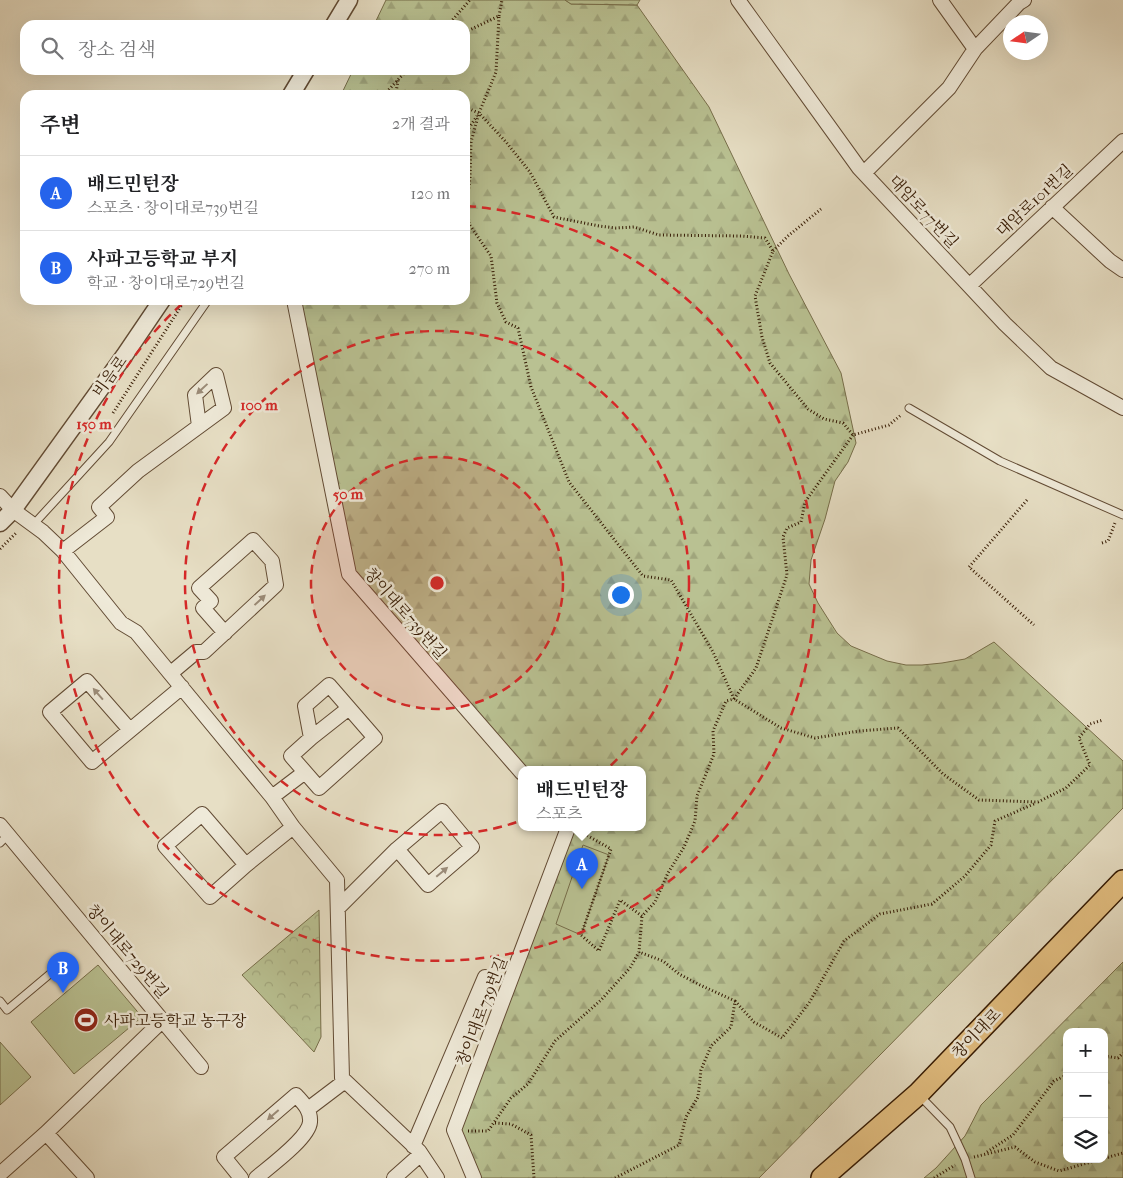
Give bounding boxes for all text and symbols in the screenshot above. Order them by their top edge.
north arrow [1003,15,1048,60]
search box [20,20,470,75]
icon: search [38,34,66,62]
text: 장소 검색 [78,39,156,61]
text: 주변 [40,113,81,137]
text: 2개 결과 [392,114,450,133]
street label: 대암로101번길 [992,160,1076,241]
street label: 대암로77번길 [885,171,962,252]
text: 배드민턴장 [87,173,179,195]
text: A [51,184,61,203]
text: 120 m [411,184,450,203]
text: 스포츠 · 창이대로739번길 [87,198,259,217]
text: 사파고등학교 부지 [87,248,238,270]
text: B [51,259,61,278]
text: 270 m [409,259,450,278]
text: 학교 · 창이대로729번길 [87,273,245,292]
street label: 비음로 [88,352,131,401]
one-way arrow [195,383,208,394]
text: 100 m [240,396,278,414]
text: 150 m [76,415,112,433]
text: 50 m [333,485,364,503]
street label: 창이대로739번길 [361,564,451,663]
centre of rings [428,574,446,592]
your location [608,582,634,608]
one-way arrow [254,594,266,606]
one-way arrow [92,688,104,700]
popup [518,766,646,831]
text: 배드민턴장 [536,779,628,801]
text: 스포츠 [536,804,582,823]
pin: A [566,848,598,889]
one-way arrow [436,866,448,878]
street label: 창이대로729번길 [83,900,173,1002]
pin: B [47,952,79,993]
street label: 창이대로739번길 [452,954,511,1068]
street label: 창이대로 [948,1004,1005,1062]
sports icon: 사파고등학교 농구장 [73,1007,99,1033]
place label: 사파고등학교 농구장 [104,1011,247,1030]
map controls [1063,1028,1108,1163]
button: + [1063,1028,1108,1073]
button: − [1063,1073,1108,1118]
one-way arrow [266,1110,279,1121]
button: layers [1063,1118,1108,1163]

